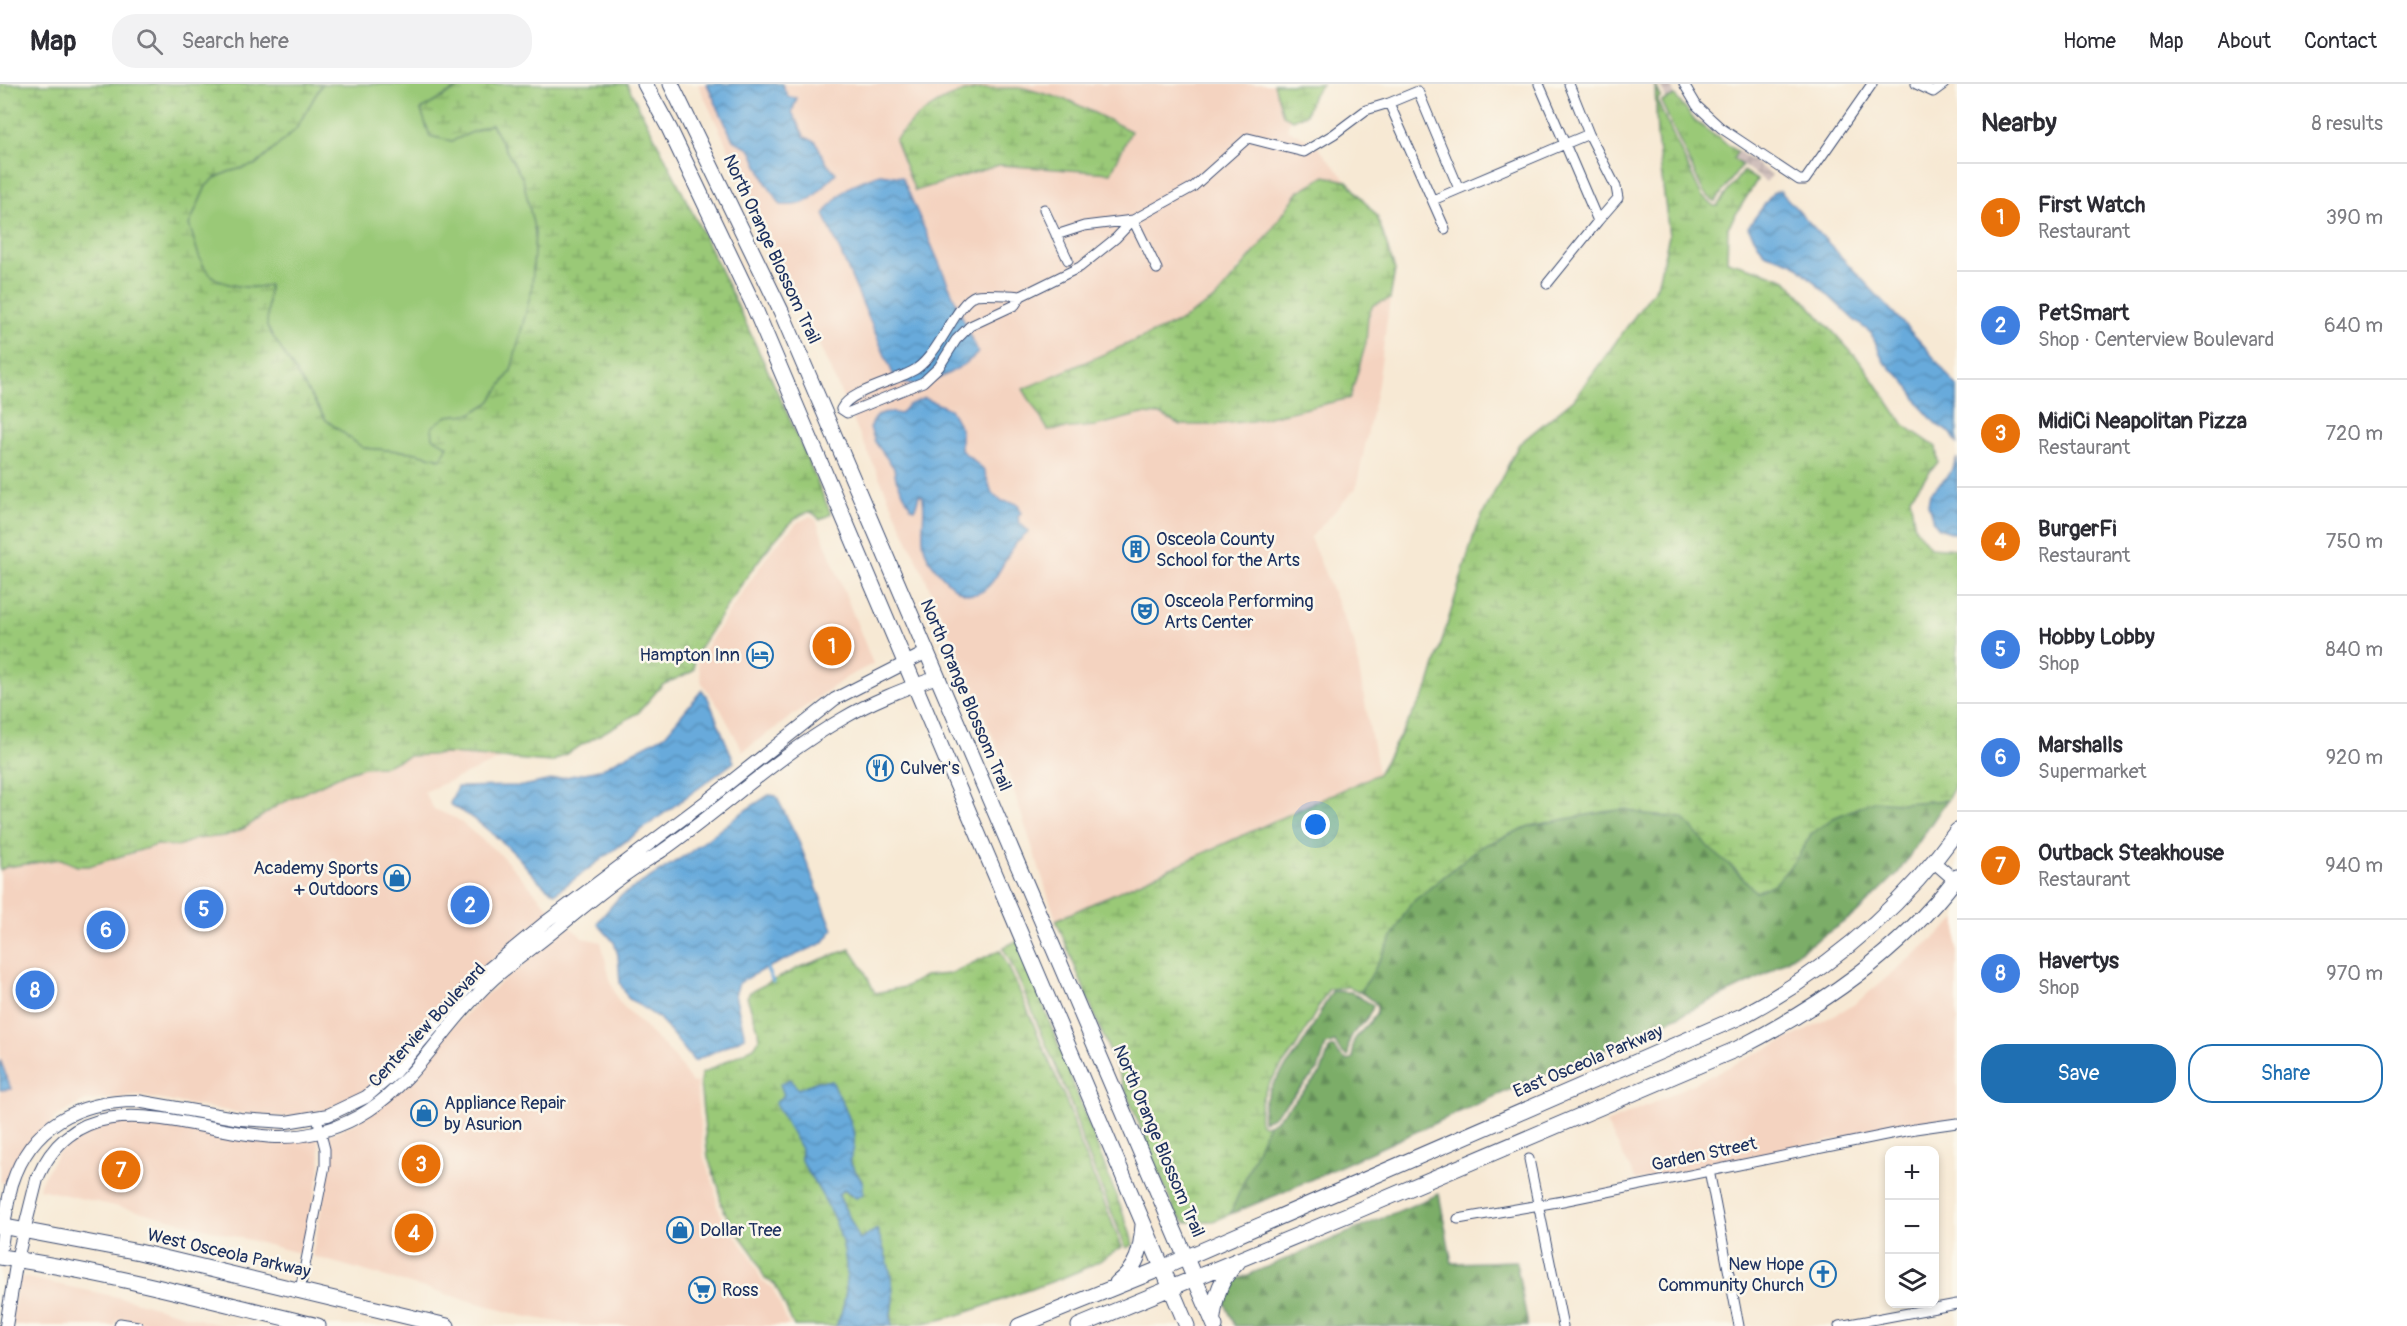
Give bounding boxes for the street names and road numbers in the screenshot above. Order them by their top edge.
street label: North Orange Blossom Trail [717,151,826,348]
street label: North Orange Blossom Trail [915,596,1016,795]
street label: Centerview Boulevard [364,958,491,1092]
street label: East Osceola Parkway [1510,1019,1667,1103]
street label: North Orange Blossom Trail [1108,1042,1209,1241]
street label: Garden Street [1649,1132,1759,1177]
street label: West Osceola Parkway [145,1224,313,1284]

